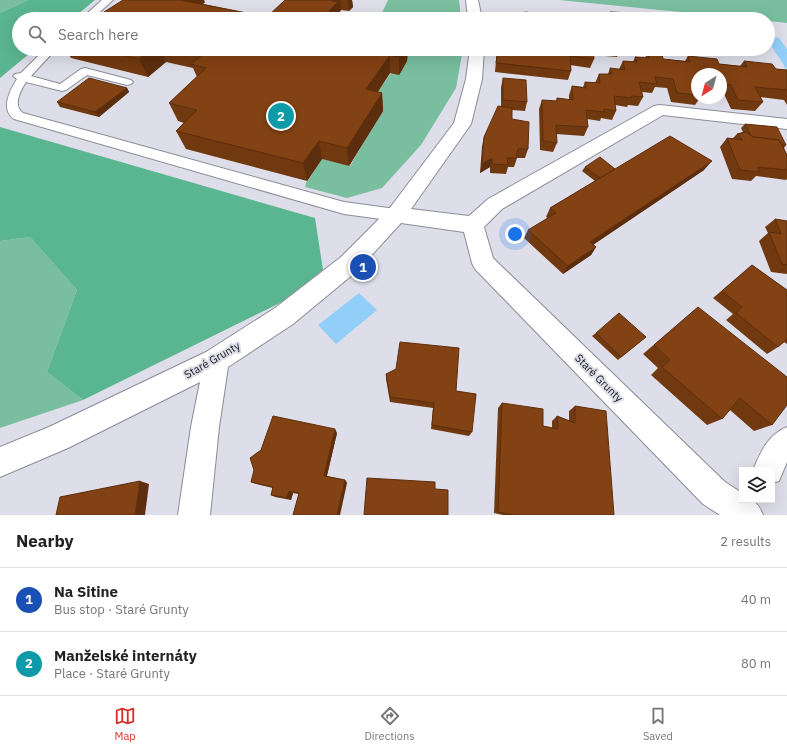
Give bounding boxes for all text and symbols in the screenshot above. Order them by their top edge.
search box [12,12,775,56]
icon: search [26,23,48,45]
text: Search here [58,25,138,44]
north arrow [691,68,727,104]
pin: 2 [268,101,294,131]
your location [505,224,525,244]
pin: 1 [350,252,376,282]
street label: Staré Grunty [182,338,243,382]
street label: Staré Grunty [572,351,626,405]
map controls [739,467,775,503]
button: layers [739,467,775,503]
text: Nearby [16,530,74,552]
text: 2 results [720,533,771,550]
text: Na Sitine [54,582,118,601]
text: 1 [25,591,33,608]
text: 40 m [741,591,771,608]
text: Bus stop · Staré Grunty [54,601,189,618]
text: Manželské internáty [54,646,197,665]
text: 2 [25,655,33,672]
text: 80 m [741,655,771,672]
text: Place · Staré Grunty [54,665,170,682]
tab: Map [114,705,136,743]
tab: Directions [364,705,415,743]
tab: Saved [643,705,673,743]

